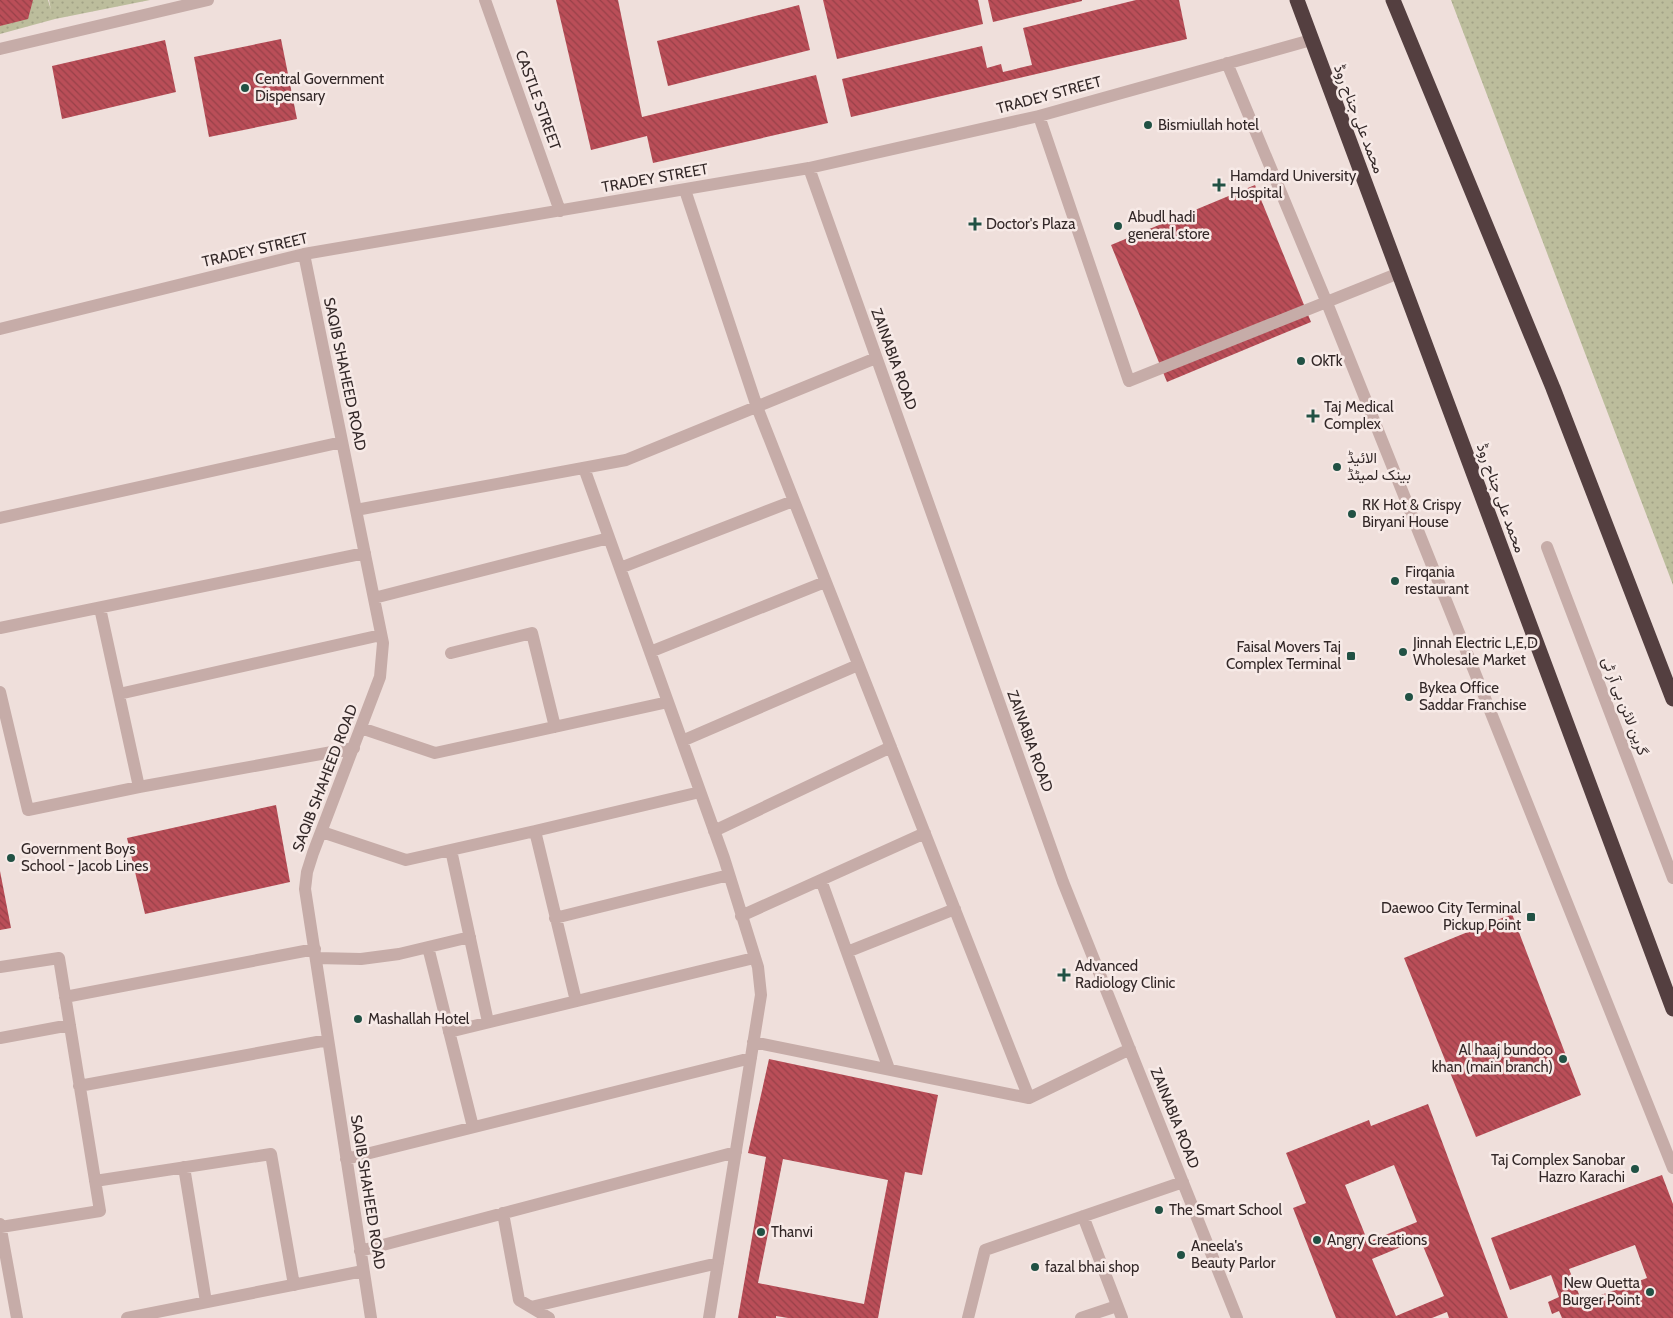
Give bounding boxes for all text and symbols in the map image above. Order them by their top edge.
street label: CASTLE STREET [512,48,564,152]
street label: محمد علی جناح روڈ [1328,62,1388,177]
place label: Central Government Dispensary [255,70,384,105]
street label: TRADEY STREET [995,72,1103,118]
marker: Central Government Dispensary [239,82,251,94]
place label: Bismiullah hotel [1158,116,1259,134]
marker: Bismiullah hotel [1142,119,1154,131]
street label: TRADEY STREET [600,160,710,196]
place label: Hamdard University Hospital [1230,167,1357,202]
marker: Hamdard University Hospital [1212,178,1226,192]
place label: Abudl hadi general store [1128,208,1210,243]
place label: Doctor's Plaza [986,215,1076,233]
marker: Doctor's Plaza [968,217,982,231]
marker: Abudl hadi general store [1112,220,1124,232]
street label: TRADEY STREET [200,229,310,271]
street label: SAQIB SHAHEED ROAD [320,296,370,452]
street label: ZAINABIA ROAD [867,306,921,412]
place label: OkTk [1311,352,1343,370]
marker: OkTk [1295,355,1307,367]
place label: Taj Medical Complex [1324,398,1394,433]
marker: Taj Medical Complex [1306,409,1320,423]
street label: محمد علی جناح روڈ [1471,441,1529,556]
place label: الائیڈ بینک لمیٹڈ [1347,449,1411,484]
marker: الائیڈ بینک لمیٹڈ [1331,461,1343,473]
place label: RK Hot & Crispy Biryani House [1362,496,1462,531]
marker: RK Hot & Crispy Biryani House [1346,508,1358,520]
place label: Firqania restaurant [1405,563,1469,598]
marker: Firqania restaurant [1389,575,1401,587]
place label: Jinnah Electric L,E,D Wholesale Market [1412,634,1538,669]
place label: Faisal Movers Taj Complex Terminal [1226,638,1341,673]
marker: Jinnah Electric L,E,D Wholesale Market [1397,646,1409,658]
marker: Faisal Movers Taj Complex Terminal [1345,650,1357,662]
street label: گرین لائن بی آر ٹی [1597,654,1652,759]
place label: Bykea Office Saddar Franchise [1419,679,1527,714]
street label: ZAINABIA ROAD [1003,688,1057,794]
marker: Bykea Office Saddar Franchise [1403,691,1415,703]
street label: SAQIB SHAHEED ROAD [289,702,361,854]
place label: Government Boys School - Jacob Lines [21,840,148,875]
marker: Government Boys School - Jacob Lines [5,852,17,864]
place label: Daewoo City Terminal Pickup Point [1381,899,1521,934]
marker: Daewoo City Terminal Pickup Point [1525,911,1537,923]
place label: Advanced Radiology Clinic [1075,957,1176,992]
marker: Advanced Radiology Clinic [1057,968,1071,982]
place label: Mashallah Hotel [368,1010,470,1028]
marker: Mashallah Hotel [352,1013,364,1025]
place label: Al haaj bundoo khan (main branch) [1432,1041,1553,1076]
marker: Al haaj bundoo khan (main branch) [1557,1053,1569,1065]
street label: ZAINABIA ROAD [1147,1065,1203,1171]
street label: SAQIB SHAHEED ROAD [347,1113,389,1271]
place label: Taj Complex Sanobar Hazro Karachi [1491,1151,1625,1186]
marker: Taj Complex Sanobar Hazro Karachi [1629,1163,1641,1175]
place label: The Smart School [1169,1201,1282,1219]
marker: The Smart School [1153,1204,1165,1216]
place label: Thanvi [771,1223,813,1241]
marker: Thanvi [755,1226,767,1238]
place label: Angry Creations [1327,1231,1427,1249]
marker: Angry Creations [1311,1234,1323,1246]
place label: Aneela's Beauty Parlor [1191,1237,1276,1272]
marker: Aneela's Beauty Parlor [1175,1249,1187,1261]
place label: fazal bhai shop [1045,1258,1139,1276]
marker: fazal bhai shop [1029,1261,1041,1273]
place label: New Quetta Burger Point [1562,1274,1641,1309]
marker: New Quetta Burger Point [1644,1286,1656,1298]

